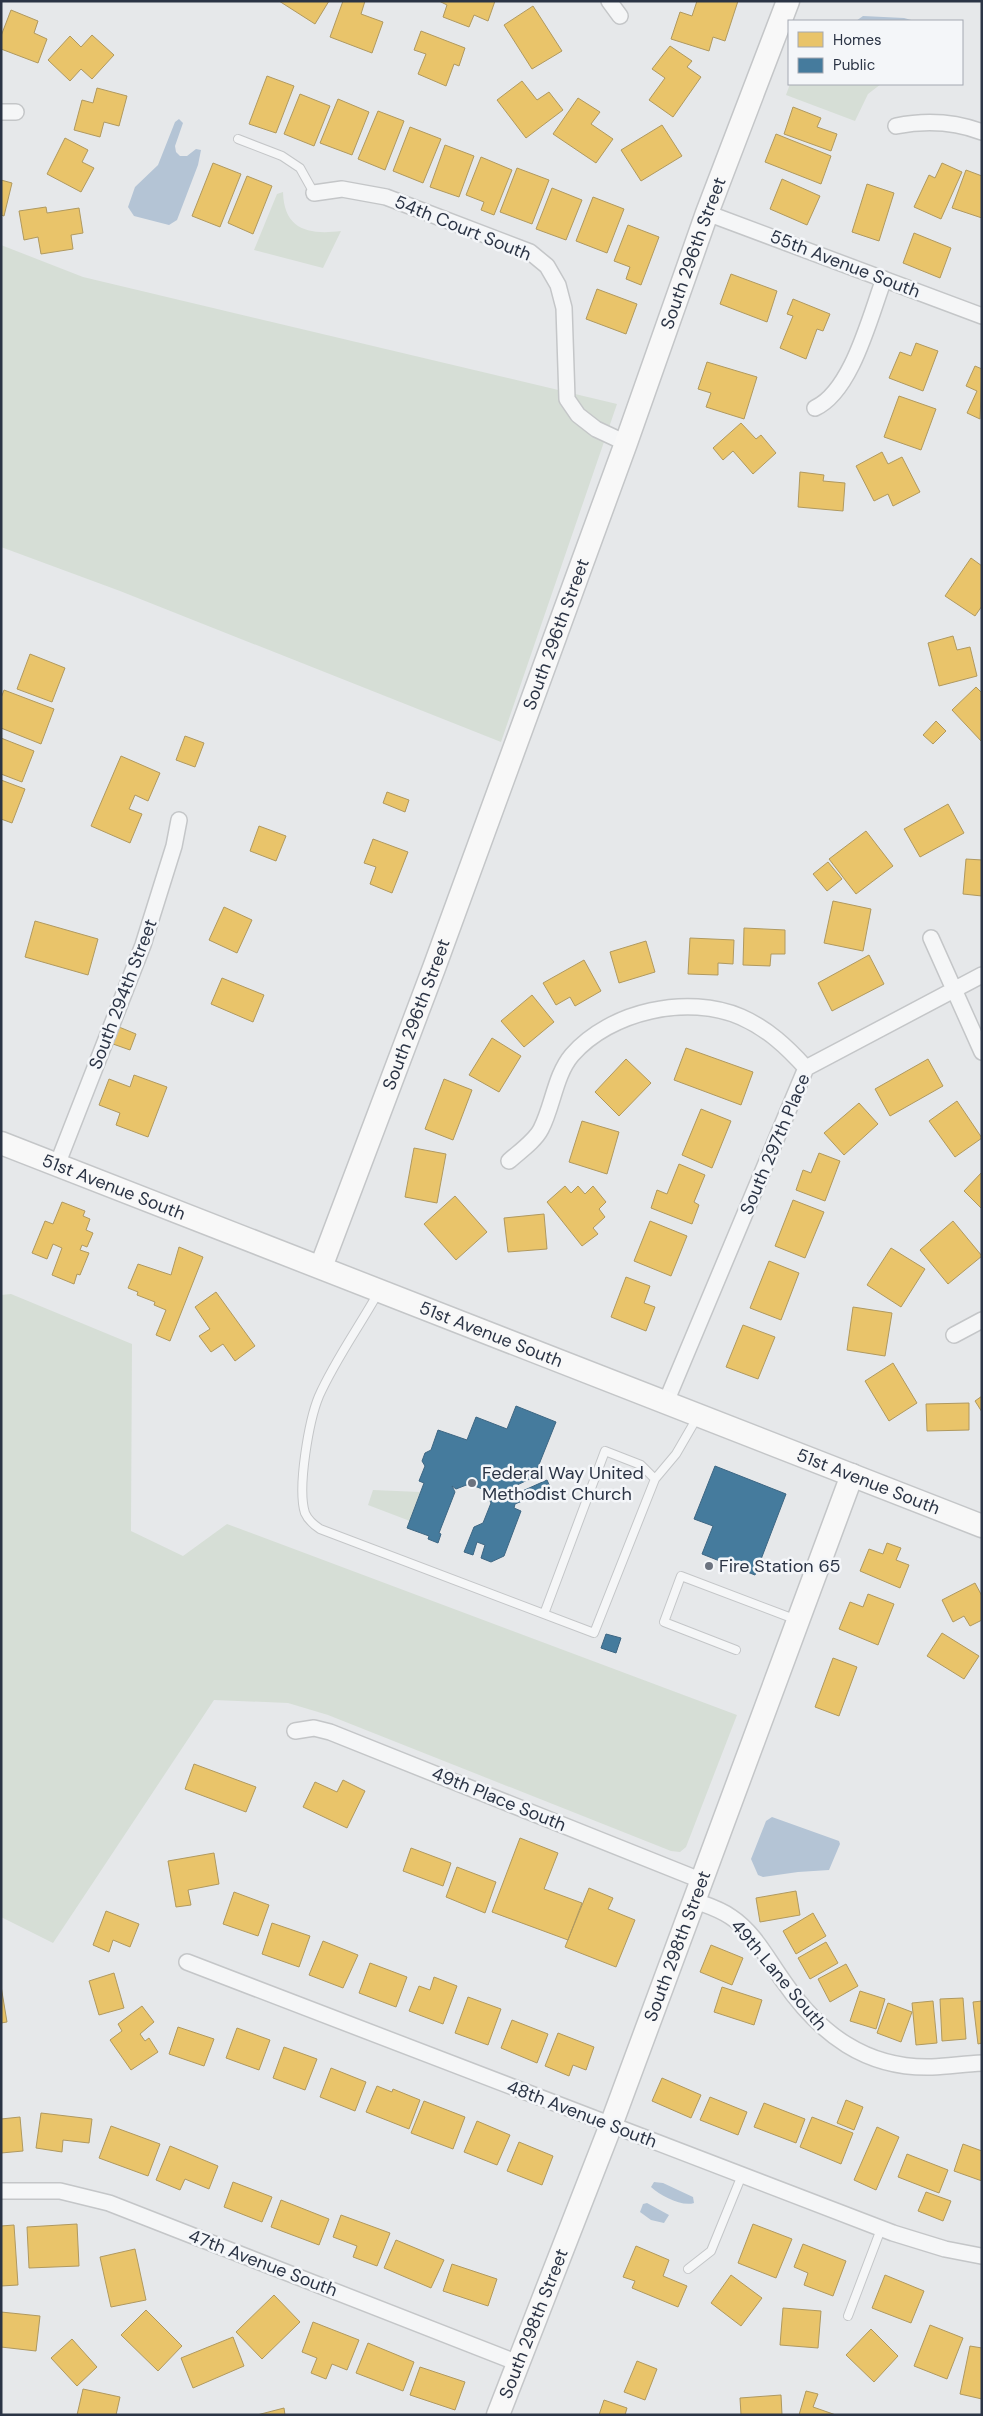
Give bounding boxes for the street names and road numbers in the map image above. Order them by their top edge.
street label: South 296th Street [655,174,732,332]
street label: 54th Court South [391,190,535,266]
street label: 55th Avenue South [767,224,923,304]
street label: South 296th Street [517,555,595,713]
street label: South 294th Street [83,915,163,1073]
street label: South 296th Street [377,935,456,1093]
street label: South 297th Place [734,1070,816,1218]
street label: 51st Avenue South [39,1148,189,1226]
street label: 51st Avenue South [416,1295,566,1373]
street label: 51st Avenue South [793,1443,943,1520]
street label: 49th Place South [428,1761,570,1837]
street label: South 298th Street [638,1867,716,2025]
street label: 49th Lane South [725,1914,833,2036]
street label: 48th Avenue South [504,2074,660,2154]
street label: 47th Avenue South [185,2224,341,2302]
street label: South 298th Street [494,2245,574,2402]

